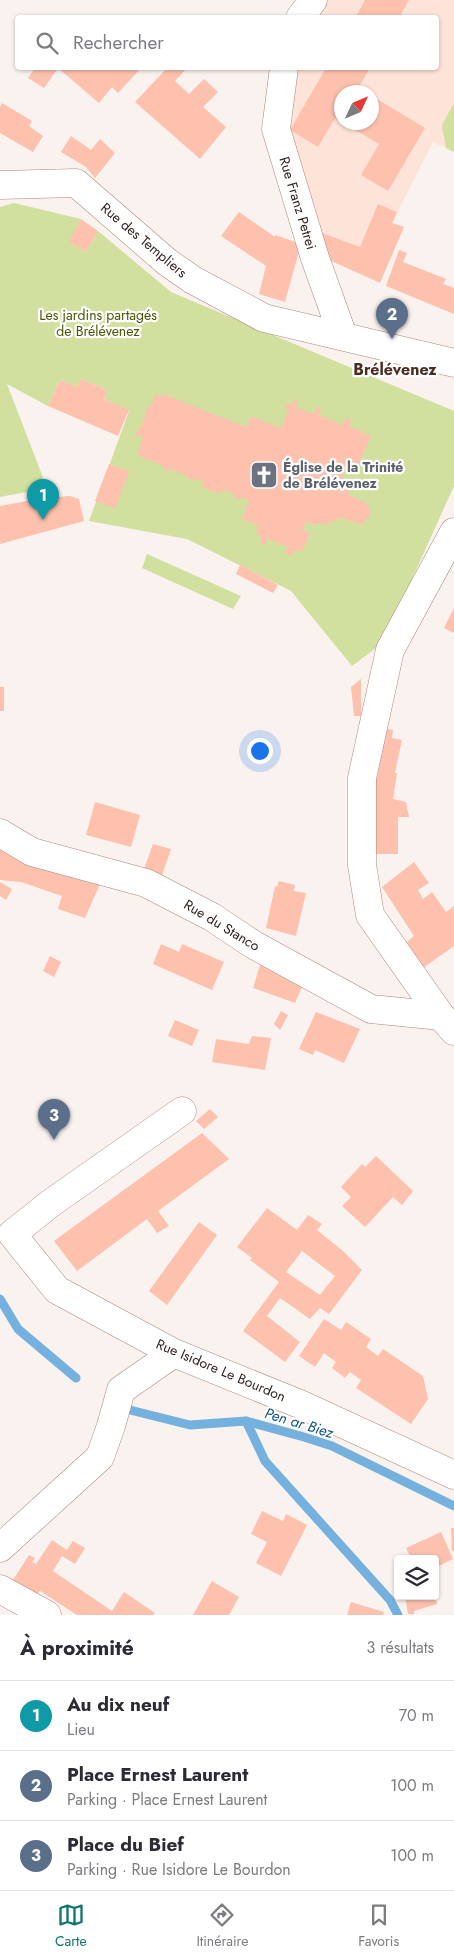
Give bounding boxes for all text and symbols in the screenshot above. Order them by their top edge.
search box [15,15,439,70]
icon: search [33,29,61,57]
text: Rechercher [73,29,164,56]
north arrow [334,85,379,130]
street label: Rue Franz Petrei [274,154,322,252]
street label: Rue des Templiers [96,198,192,282]
pin: 2 [376,298,408,339]
park label: Les jardins partagés de Brélévenez [39,305,157,341]
district label: Brélévenez [353,358,437,381]
place label: Église de la Trinité de Brélévenez [283,457,403,493]
church icon: Église de la Trinité de Brélévenez [249,460,279,490]
pin: 1 [27,479,59,520]
your location [247,738,273,764]
street label: Rue du Stanco [180,894,264,956]
pin: 3 [38,1099,70,1140]
street label: Rue Isidore Le Bourdon [153,1334,289,1406]
water label: Pen ar Biez [262,1402,337,1444]
map controls [394,1555,439,1600]
button: layers [394,1555,439,1600]
text: À proximité [20,1633,134,1663]
text: 3 résultats [367,1636,434,1659]
text: Au dix neuf [67,1691,169,1718]
text: 1 [32,1704,40,1727]
text: 70 m [399,1704,434,1727]
text: Lieu [67,1718,95,1741]
text: Place Ernest Laurent [67,1761,248,1788]
text: 2 [31,1774,41,1797]
text: 100 m [390,1774,434,1797]
text: Parking · Place Ernest Laurent [67,1788,267,1811]
text: Place du Bief [67,1831,184,1858]
text: 3 [31,1844,41,1867]
text: 100 m [390,1844,434,1867]
text: Parking · Rue Isidore Le Bourdon [67,1858,291,1881]
tab: Carte [55,1901,87,1951]
tab: Itinéraire [196,1901,248,1951]
tab: Favoris [358,1901,399,1951]

